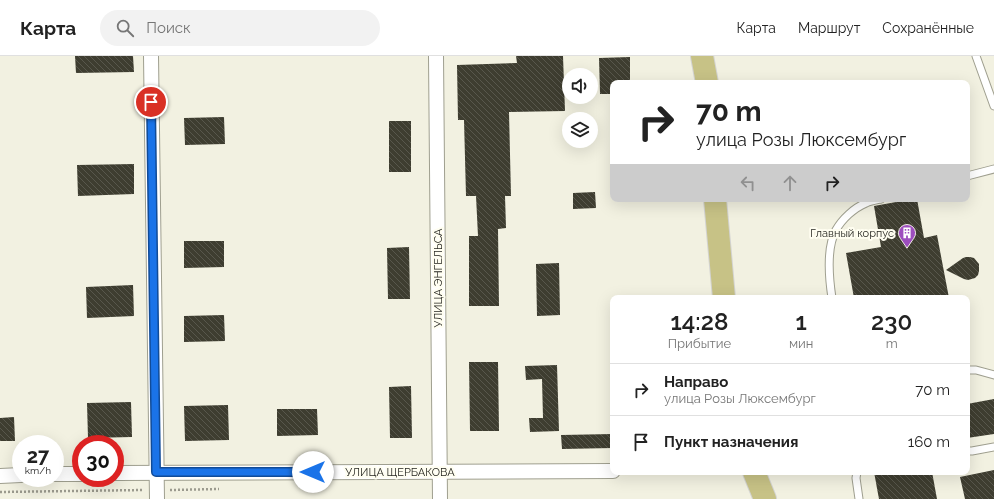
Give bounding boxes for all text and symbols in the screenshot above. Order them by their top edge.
search box [100,10,380,46]
text: Карта [20,17,76,39]
icon: search [114,17,136,39]
text: Поиск [146,19,191,37]
text: Карта [737,20,776,36]
text: Маршрут [798,20,860,36]
text: Сохранённые [882,20,974,36]
map controls [562,68,598,148]
button: sound [562,68,598,104]
pin [134,85,168,119]
icon: arrive [140,91,162,113]
text: 70 m [696,95,762,128]
icon: right [630,96,682,148]
button: layers [562,112,598,148]
text: улица Розы Люксембург [696,129,906,150]
icon: left [737,172,759,194]
icon: ahead [779,172,801,194]
icon: right [821,172,843,194]
building icon: Главный корпус [897,223,917,248]
place label: Главный корпус [810,227,894,240]
street label: УЛИЦА ЭНГЕЛЬСА [432,228,445,328]
text: 14:28 [671,307,728,336]
text: 1 [795,307,807,336]
text: 230 [871,307,912,336]
text: Прибытие [668,336,731,351]
text: мин [789,336,813,351]
text: m [886,336,898,351]
text: Направо [664,373,728,391]
icon: right [630,379,652,401]
text: 70 m [915,381,950,399]
text: улица Розы Люксембург [664,391,816,406]
icon: arrive [630,431,652,453]
text: Пункт назначения [664,433,798,451]
text: 160 m [908,433,950,451]
speed limit sign: 30 [72,435,124,487]
text: 27 [27,444,49,468]
position arrow [292,451,334,493]
text: km/h [25,465,51,476]
street label: УЛИЦА ЩЕРБАКОВА [345,466,455,479]

